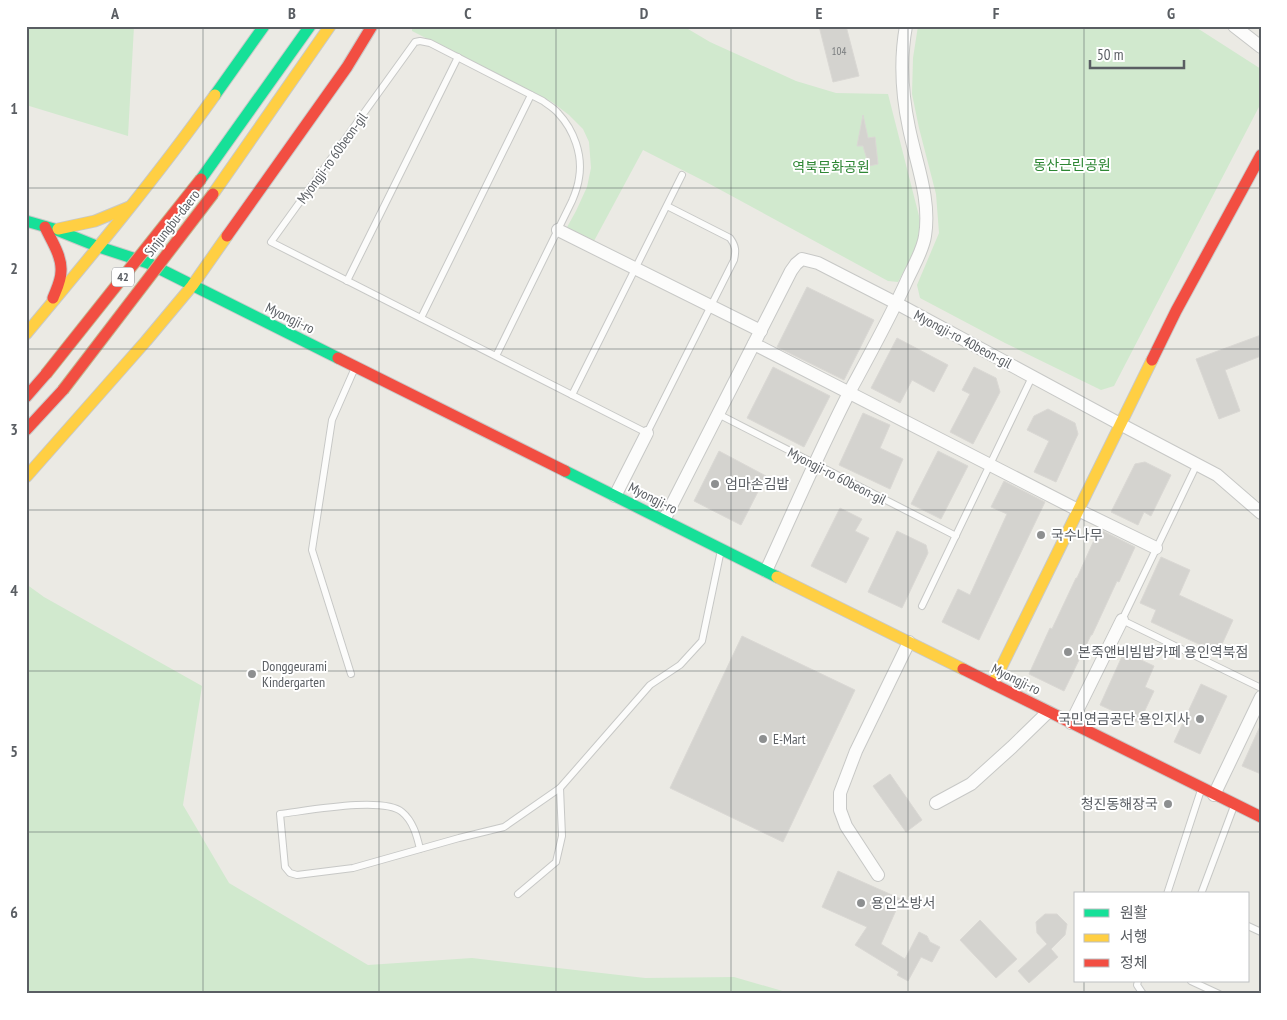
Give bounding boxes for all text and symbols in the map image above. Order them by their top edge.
text: A [110,3,120,23]
text: B [288,3,296,23]
text: C [464,3,472,23]
text: D [640,3,649,23]
text: E [816,3,823,23]
text: F [993,3,1000,23]
text: G [1167,3,1175,23]
scale bar [1090,38,1183,70]
house number: 104 [832,44,846,58]
text: 50 m [1097,45,1123,64]
text: 1 [10,98,18,118]
street label: Myongji-ro 60beon-gil [293,108,372,207]
park label: 동산근린공원 [1033,156,1111,174]
park label: 역북문화공원 [792,158,870,176]
street label: Sinjungbu-daero [140,186,204,260]
text: 2 [10,258,18,278]
road number: 42 [112,268,134,286]
street label: Myongji-ro [262,298,318,338]
street label: Myongji-ro 40beon-gil [911,306,1016,373]
text: 3 [10,419,18,439]
street label: Myongji-ro 60beon-gil [785,443,890,509]
place label: 엄마손김밥 [725,475,790,493]
street label: Myongji-ro [626,478,680,518]
marker: 엄마손김밥 [709,478,721,490]
place label: 국수나무 [1051,526,1103,544]
marker: 국수나무 [1035,529,1047,541]
text: 4 [10,580,18,600]
place label: 본죽앤비빔밥카페 용인역북점 [1078,643,1248,661]
marker: 본죽앤비빔밥카페 용인역북점 [1062,646,1074,658]
place label: Donggeurami Kindergarten [262,657,327,691]
street label: Myongji-ro [988,659,1044,699]
marker: Donggeurami Kindergarten [246,668,258,680]
place label: 국민연금공단 용인지사 [1058,710,1190,728]
marker: 국민연금공단 용인지사 [1194,713,1206,725]
place label: E-Mart [773,730,806,748]
marker: E-Mart [757,733,769,745]
text: 5 [10,741,18,761]
place label: 청진동해장국 [1081,795,1158,813]
marker: 청진동해장국 [1162,798,1174,810]
legend [1074,892,1250,982]
place label: 용인소방서 [871,894,935,912]
marker: 용인소방서 [855,897,867,909]
text: 6 [10,902,18,922]
text: 원활 [1120,903,1148,922]
text: 서행 [1120,927,1148,946]
text: 정체 [1120,953,1148,972]

